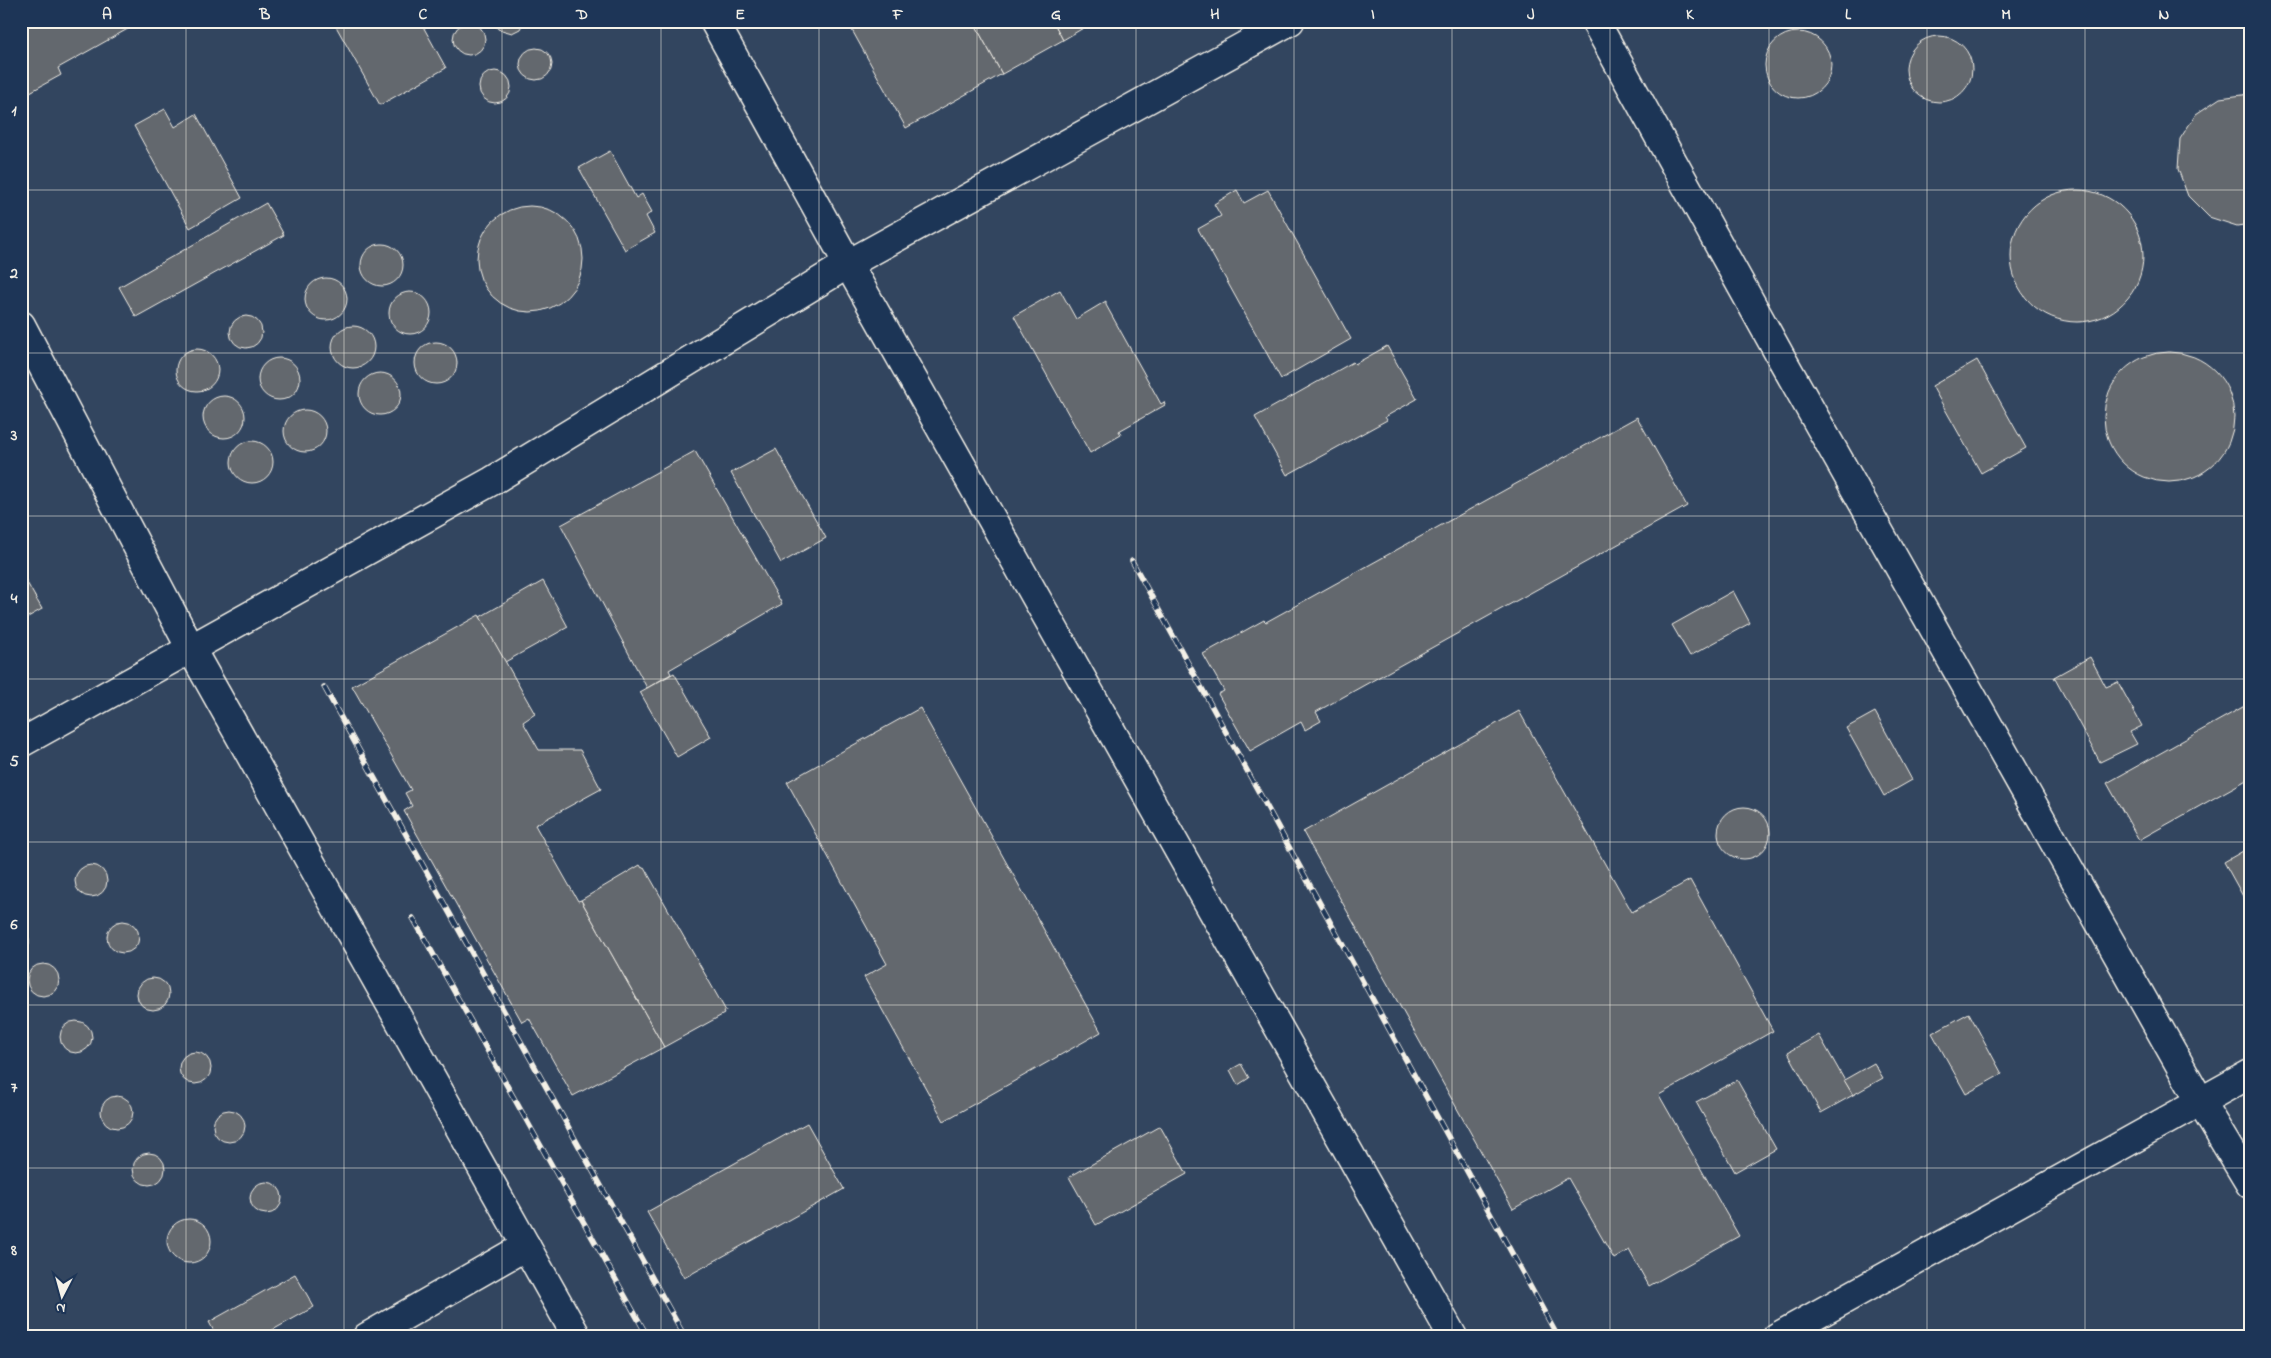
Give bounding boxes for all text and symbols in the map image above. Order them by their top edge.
text: A [102,3,112,27]
text: B [259,3,271,27]
text: C [419,3,428,27]
text: D [575,3,588,27]
text: E [735,3,745,27]
text: F [892,3,904,27]
text: G [1051,3,1061,27]
text: H [1210,3,1220,27]
text: I [1371,3,1375,27]
text: J [1527,3,1535,27]
text: K [1686,3,1695,27]
text: L [1845,3,1852,27]
text: M [2001,3,2011,27]
text: N [2159,3,2170,27]
text: 1 [11,99,17,123]
text: 2 [9,262,18,286]
text: 3 [10,424,18,448]
text: 4 [10,587,18,611]
text: 5 [9,750,19,774]
text: 6 [9,913,18,937]
text: 7 [11,1076,18,1100]
text: 8 [10,1239,17,1263]
north arrow [38,1270,88,1320]
text: N [55,1297,67,1318]

